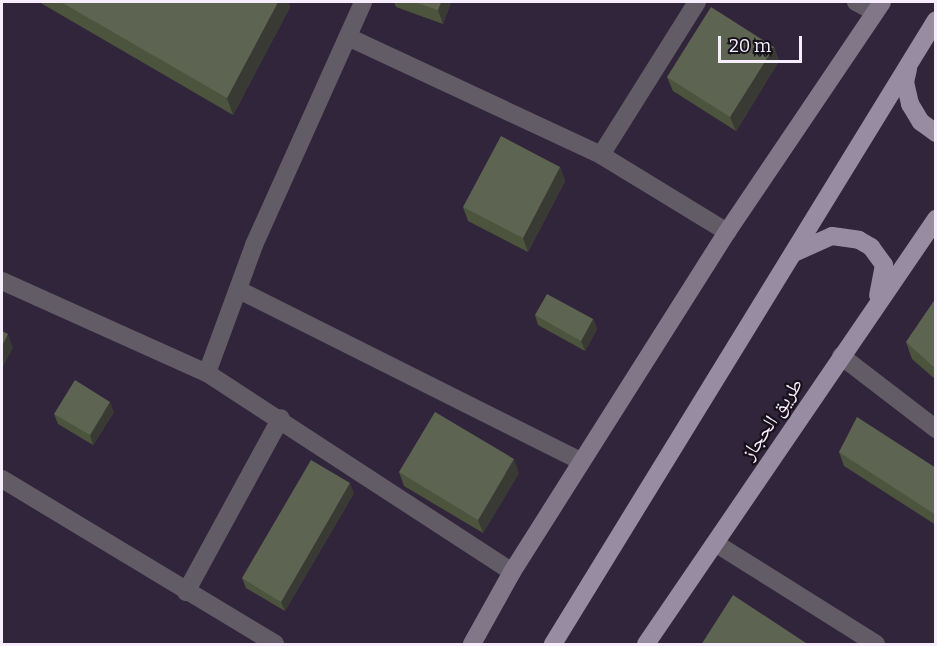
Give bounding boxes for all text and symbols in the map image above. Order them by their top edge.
scale bar [721,24,805,62]
text: 20 m [729,35,771,57]
street label: طريق الحجاز [736,374,808,464]

